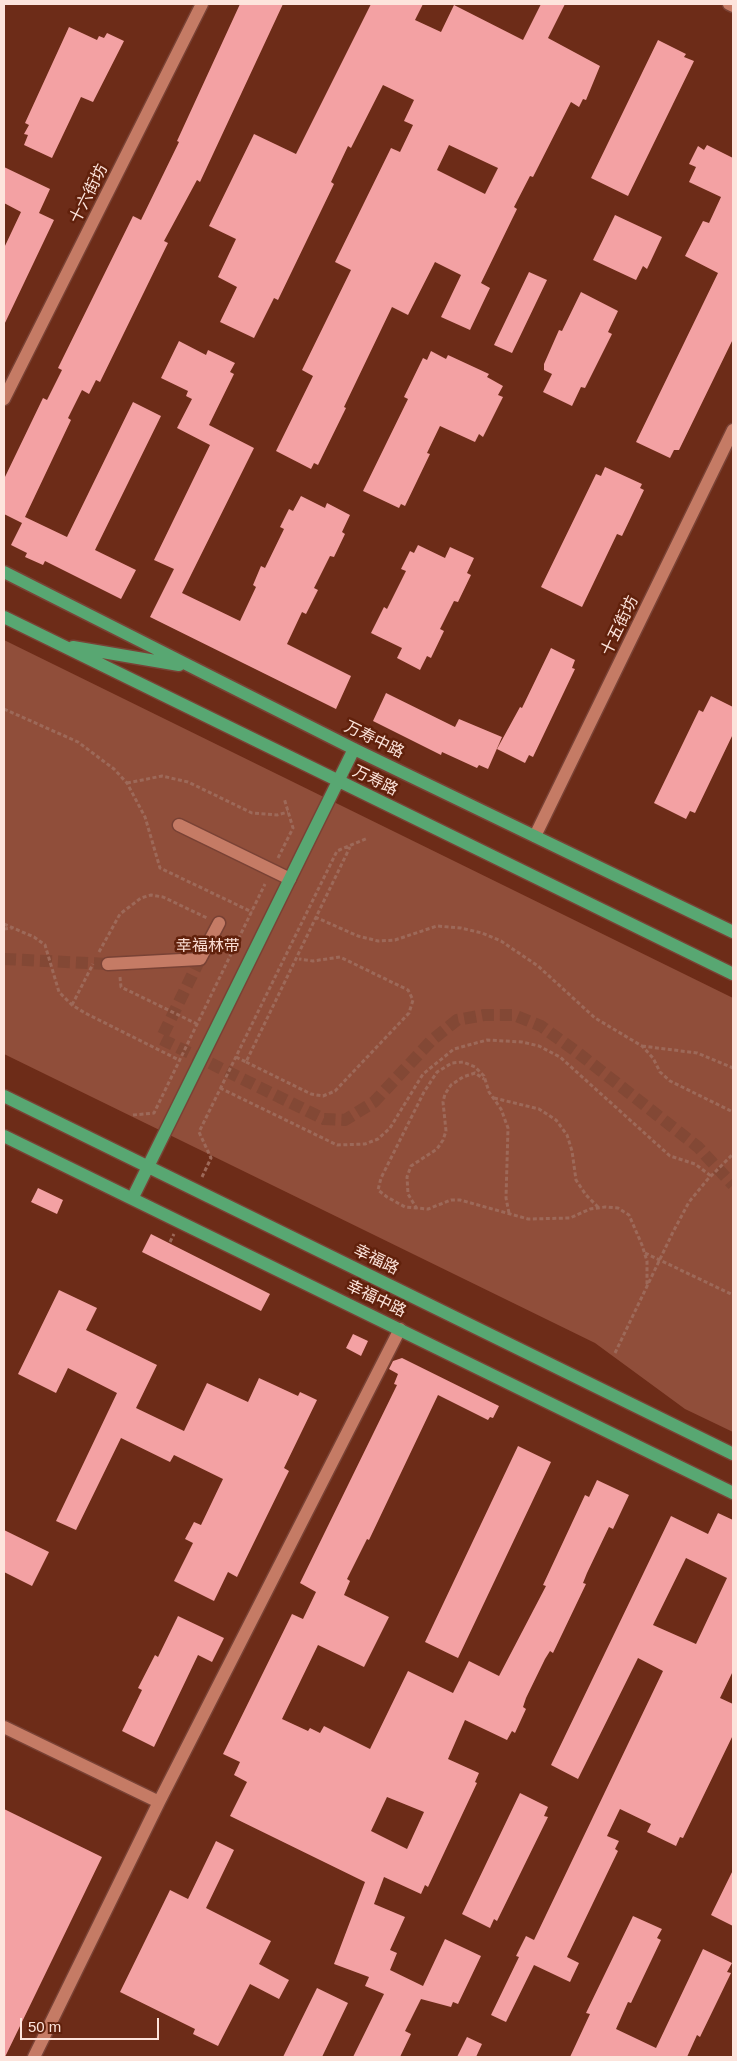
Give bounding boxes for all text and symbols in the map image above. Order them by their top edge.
street label: 十六街坊 [66,161,112,227]
street label: 十五街坊 [597,593,643,659]
street label: 万寿中路 [341,717,407,763]
street label: 万寿路 [349,762,401,800]
park label: 幸福林带 [176,937,240,957]
street label: 幸福路 [350,1241,402,1279]
street label: 幸福中路 [343,1276,409,1322]
scale bar [22,2008,161,2040]
text: 50 m [28,2018,61,2035]

